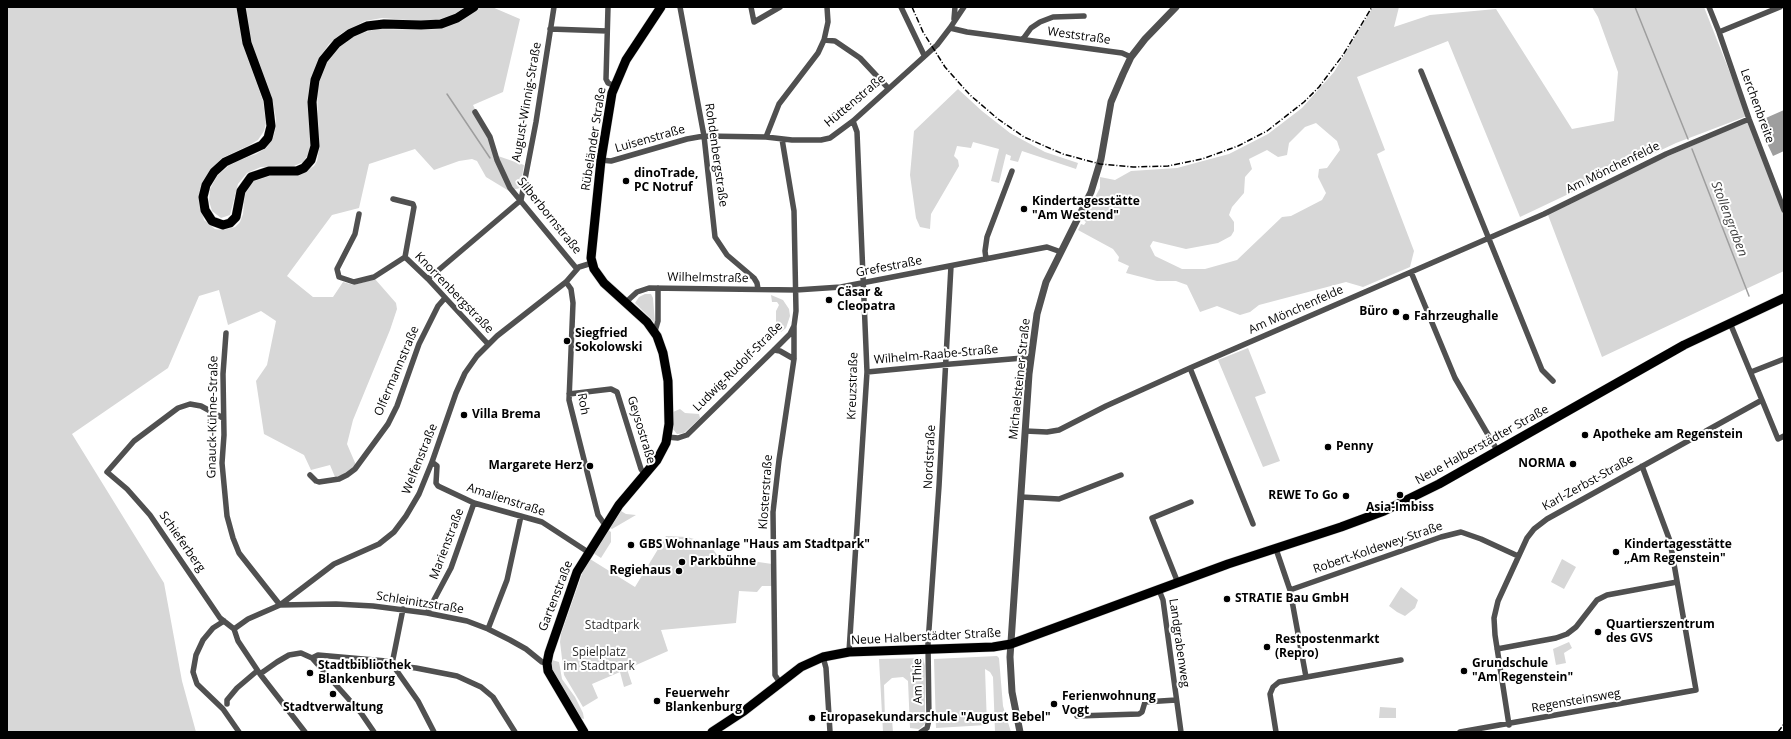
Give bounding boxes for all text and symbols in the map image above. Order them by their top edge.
street label: Weststraße [1047,24,1111,48]
street label: August-Winnig-Straße [509,41,545,163]
street label: Lerchenbreite [1737,67,1777,145]
street label: Hüttenstraße [822,71,888,131]
street label: Rübeländer Straße [579,86,609,192]
street label: Rohdenbergstraße [702,102,730,208]
street label: Luisenstraße [613,122,687,156]
street label: Am Mönchenfelde [1564,139,1662,197]
place label: dinoTrade, PC Notruf [634,167,698,195]
street label: Silberbornstraße [514,175,584,257]
marker: dinoTrade, PC Notruf [621,176,631,186]
water label: Stollengraben [1707,179,1751,259]
place label: Kindertagesstätte "Am Westend" [1032,195,1140,223]
marker: Kindertagesstätte "Am Westend" [1019,204,1029,214]
street label: Knorrenbergstraße [412,249,496,337]
street label: Grefestraße [855,254,923,280]
street label: Wilhelmstraße [667,270,749,286]
street label: Am Mönchenfelde [1246,283,1346,337]
place label: Cäsar & Cleopatra [837,286,896,314]
marker: Cäsar & Cleopatra [824,295,834,305]
place label: Büro [1359,305,1388,319]
marker: Büro [1391,307,1401,317]
place label: Fahrzeughalle [1414,310,1498,324]
marker: Fahrzeughalle [1401,312,1411,322]
street label: Michaelsteiner Straße [1006,318,1034,440]
street label: Ludwig-Rudolf-Straße [690,319,786,415]
street label: Olfermannstraße [372,324,422,418]
place label: Siegfried Sokolowski [575,327,642,355]
marker: Siegfried Sokolowski [562,336,572,346]
street label: Wilhelm-Raabe-Straße [873,342,999,368]
street label: Kreuzstraße [845,352,861,420]
street label: Gnauck-Kühne-Straße [205,356,221,478]
street label: Roh [574,392,592,416]
street label: Geysostraße [624,394,658,466]
street label: Neue Halberstädter Straße [1413,402,1551,488]
place label: Villa Brema [472,408,541,422]
marker: Villa Brema [459,410,469,420]
street label: Welfenstraße [399,422,441,496]
street label: Nordstraße [921,425,939,489]
place label: Apotheke am Regenstein [1593,428,1743,442]
marker: Apotheke am Regenstein [1580,430,1590,440]
place label: Penny [1336,440,1373,454]
marker: Penny [1323,442,1333,452]
street label: Karl-Zerbst-Straße [1540,452,1636,514]
street label: Klosterstraße [756,454,776,530]
place label: NORMA [1518,457,1565,471]
place label: Margarete Herz [488,459,582,473]
marker: NORMA [1568,459,1578,469]
marker: Margarete Herz [585,461,595,471]
street label: Amalienstraße [465,481,547,519]
place label: REWE To Go [1268,489,1338,503]
marker: Asia-Imbiss [1395,490,1405,500]
marker: REWE To Go [1341,491,1351,501]
place label: Asia-Imbiss [1366,501,1434,515]
street label: Marienstraße [427,506,467,582]
street label: Schieferberg [156,509,208,575]
street label: Robert-Koldewey-Straße [1311,519,1445,577]
place label: GBS Wohnanlage "Haus am Stadtpark" [639,538,870,552]
place label: Kindertagesstätte „Am Regenstein" [1624,538,1732,566]
marker: GBS Wohnanlage "Haus am Stadtpark" [626,540,636,550]
marker: Kindertagesstätte „Am Regenstein" [1611,547,1621,557]
place label: Parkbühne [690,555,756,569]
marker: Parkbühne [677,557,687,567]
street label: Gartenstraße [536,559,576,633]
place label: Regiehaus [609,564,671,578]
marker: Regiehaus [674,566,684,576]
street label: Schleinitzstraße [375,589,465,617]
place label: STRATIE Bau GmbH [1235,592,1349,606]
marker: STRATIE Bau GmbH [1222,594,1232,604]
street label: Landgrabenweg [1166,598,1192,688]
place label: Quartierszentrum des GVS [1606,618,1715,646]
park label: Stadtpark [585,619,639,633]
street label: Neue Halberstädter Straße [851,626,1001,648]
marker: Quartierszentrum des GVS [1593,627,1603,637]
place label: Restpostenmarkt (Repro) [1275,633,1379,661]
marker: Restpostenmarkt (Repro) [1262,642,1272,652]
park label: Spielplatz im Stadtpark [563,646,635,674]
place label: Grundschule "Am Regenstein" [1472,657,1573,685]
street label: Am Thie [910,658,926,704]
place label: Stadtbibliothek Blankenburg [318,659,411,687]
marker: Grundschule "Am Regenstein" [1459,666,1469,676]
marker: Stadtbibliothek Blankenburg [305,668,315,678]
street label: Regensteinsweg [1530,686,1622,716]
place label: Feuerwehr Blankenburg [665,687,742,715]
marker: Stadtverwaltung [328,689,338,699]
place label: Ferienwohnung Vogt [1062,690,1156,718]
marker: Feuerwehr Blankenburg [652,696,662,706]
marker: Ferienwohnung Vogt [1049,699,1059,709]
place label: Stadtverwaltung [283,701,383,715]
place label: Europasekundarschule "August Bebel" [820,711,1051,725]
marker: Europasekundarschule "August Bebel" [807,713,817,723]

